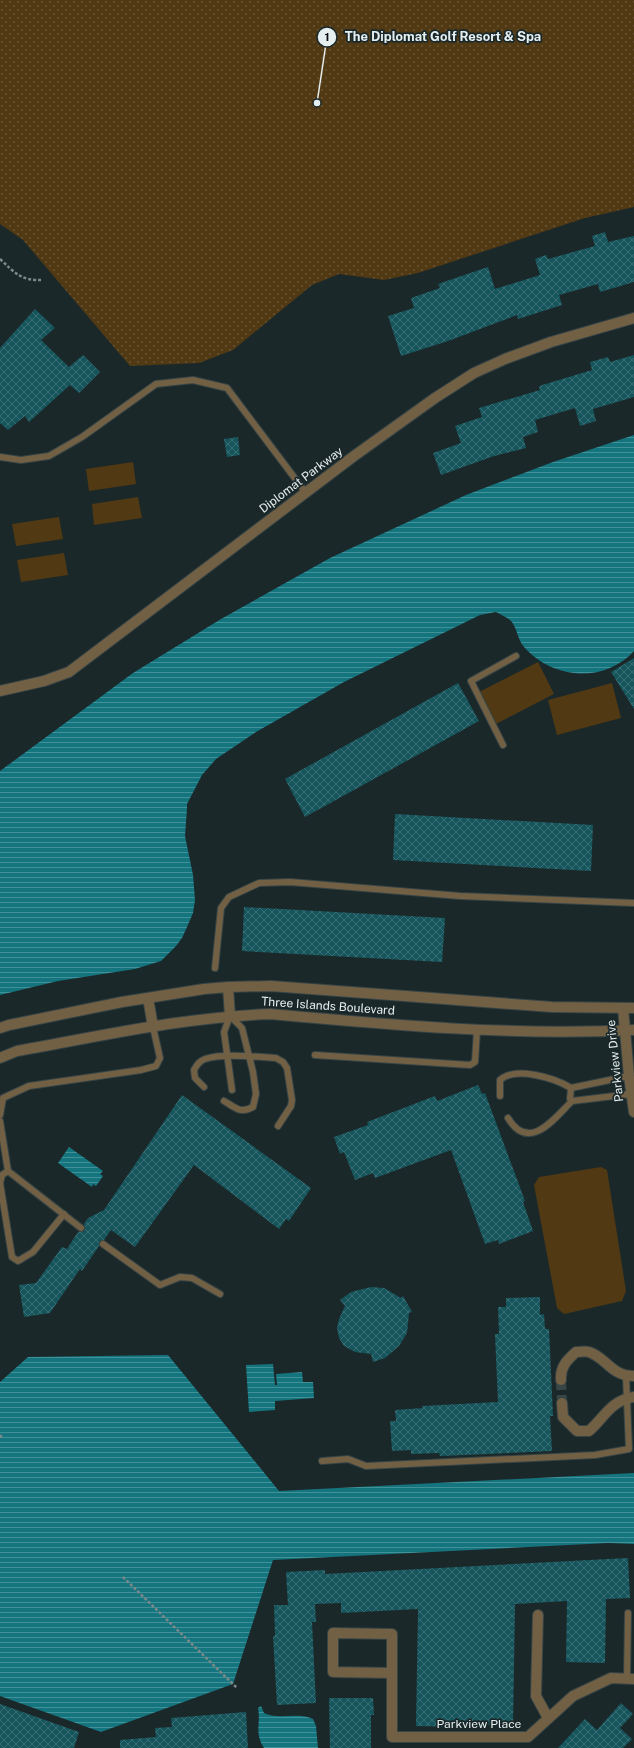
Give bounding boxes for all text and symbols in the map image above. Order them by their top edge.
callout: The Diplomat Golf Resort & Spa [317,24,549,49]
text: The Diplomat Golf Resort & Spa [345,29,541,44]
text: 1 [324,30,330,44]
street label: Diplomat Parkway [257,444,346,516]
street label: Three Islands Boulevard [261,994,395,1018]
street label: Parkview Drive [604,1019,626,1103]
street label: Parkview Place [437,1717,522,1731]

